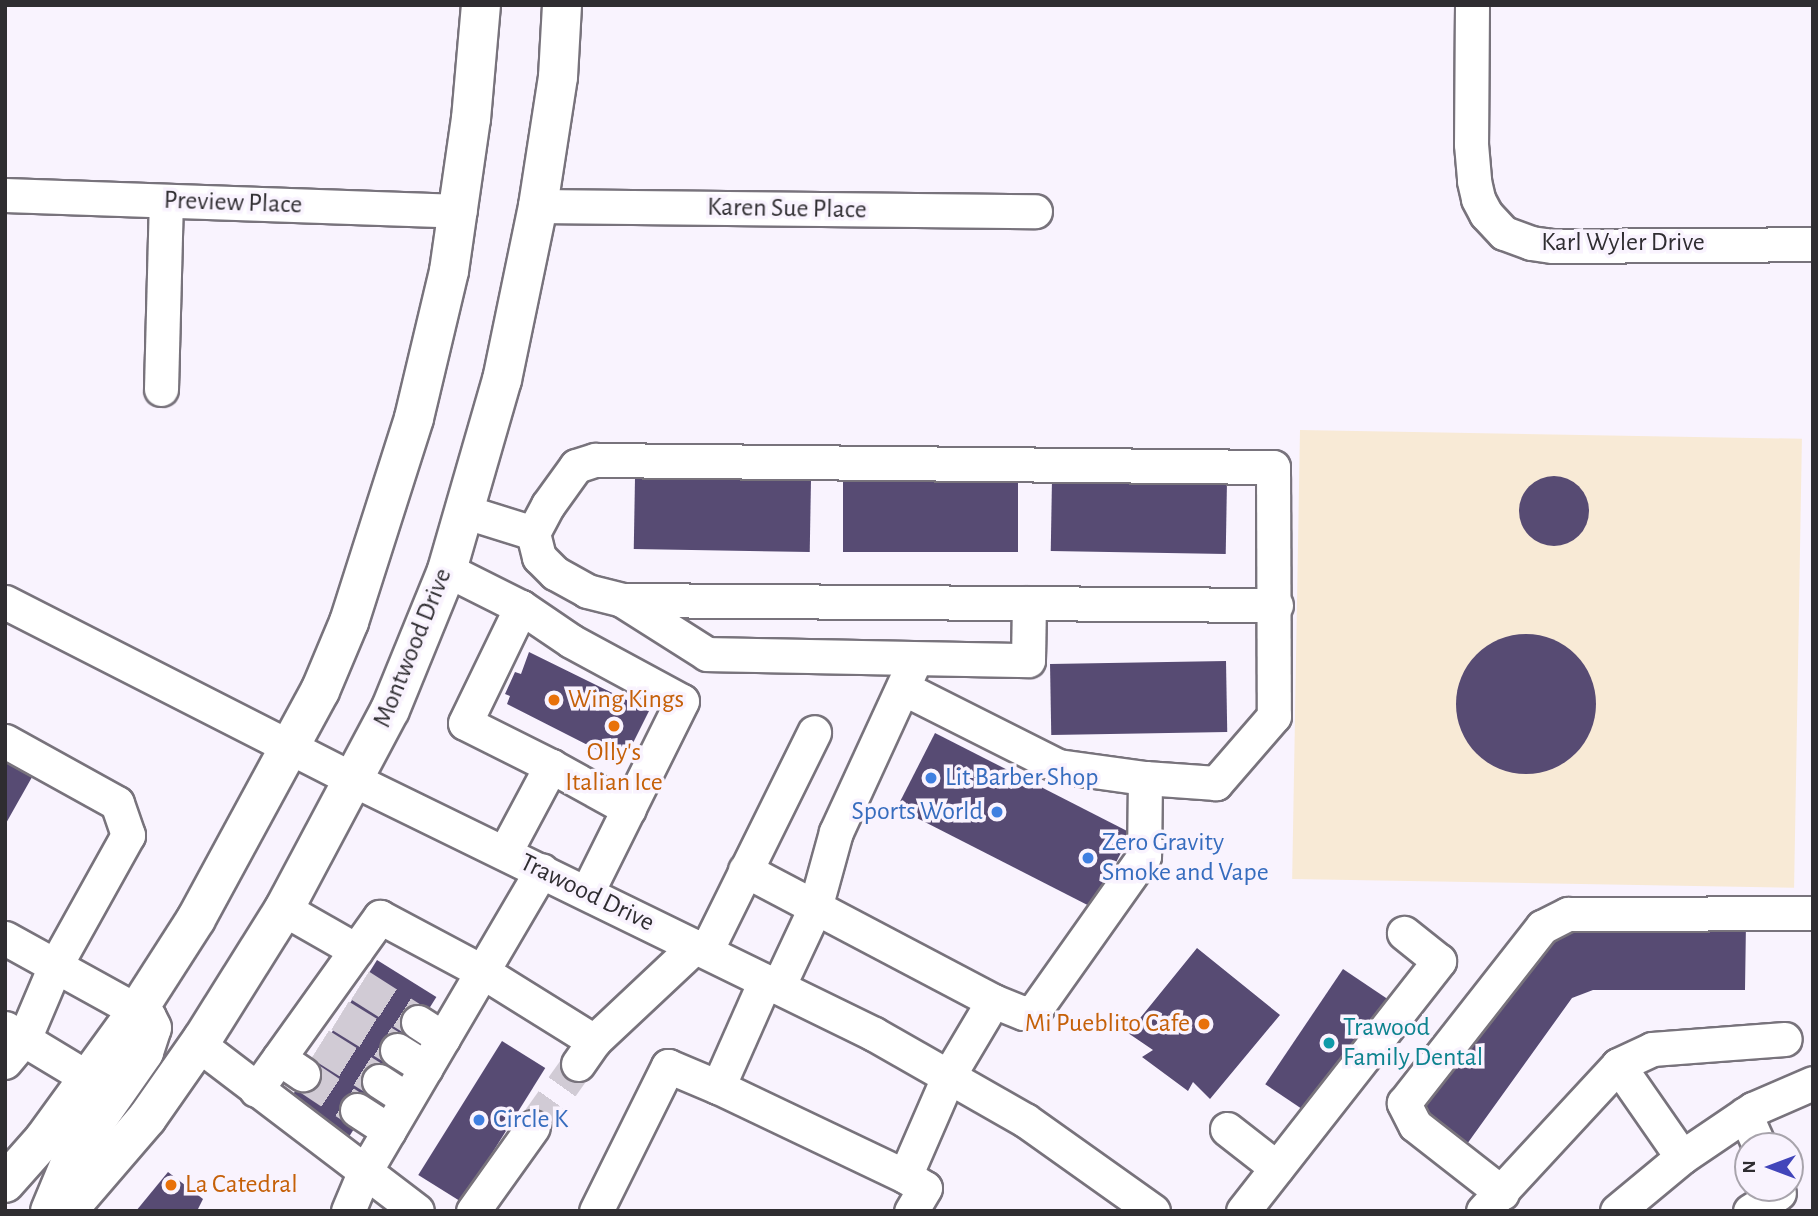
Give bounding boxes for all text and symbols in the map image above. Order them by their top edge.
street label: Preview Place [163,185,303,221]
street label: Karen Sue Place [707,192,867,226]
street label: Karl Wyler Drive [1541,227,1705,259]
street label: Montwood Drive [367,564,459,732]
place label: Wing Kings [568,684,684,716]
marker: Wing Kings [546,692,562,708]
marker: Olly's Italian Ice [606,718,622,734]
place label: Olly's Italian Ice [565,737,663,798]
place label: Lit Barber Shop [945,762,1098,794]
marker: Lit Barber Shop [923,770,939,786]
place label: Sports World [851,796,983,828]
marker: Sports World [989,804,1005,820]
place label: Zero Gravity Smoke and Vape [1102,827,1269,888]
street label: Trawood Drive [515,847,659,939]
marker: Zero Gravity Smoke and Vape [1080,850,1096,866]
place label: Mi Pueblito Cafe [1025,1008,1190,1040]
place label: Trawood Family Dental [1343,1012,1483,1074]
marker: Mi Pueblito Cafe [1196,1016,1212,1032]
marker: Trawood Family Dental [1321,1035,1337,1051]
place label: Circle K [493,1104,568,1136]
marker: Circle K [471,1112,487,1128]
north arrow [1734,1132,1804,1202]
text: N [1740,1160,1759,1174]
place label: La Catedral [185,1169,298,1201]
marker: La Catedral [163,1177,179,1193]

